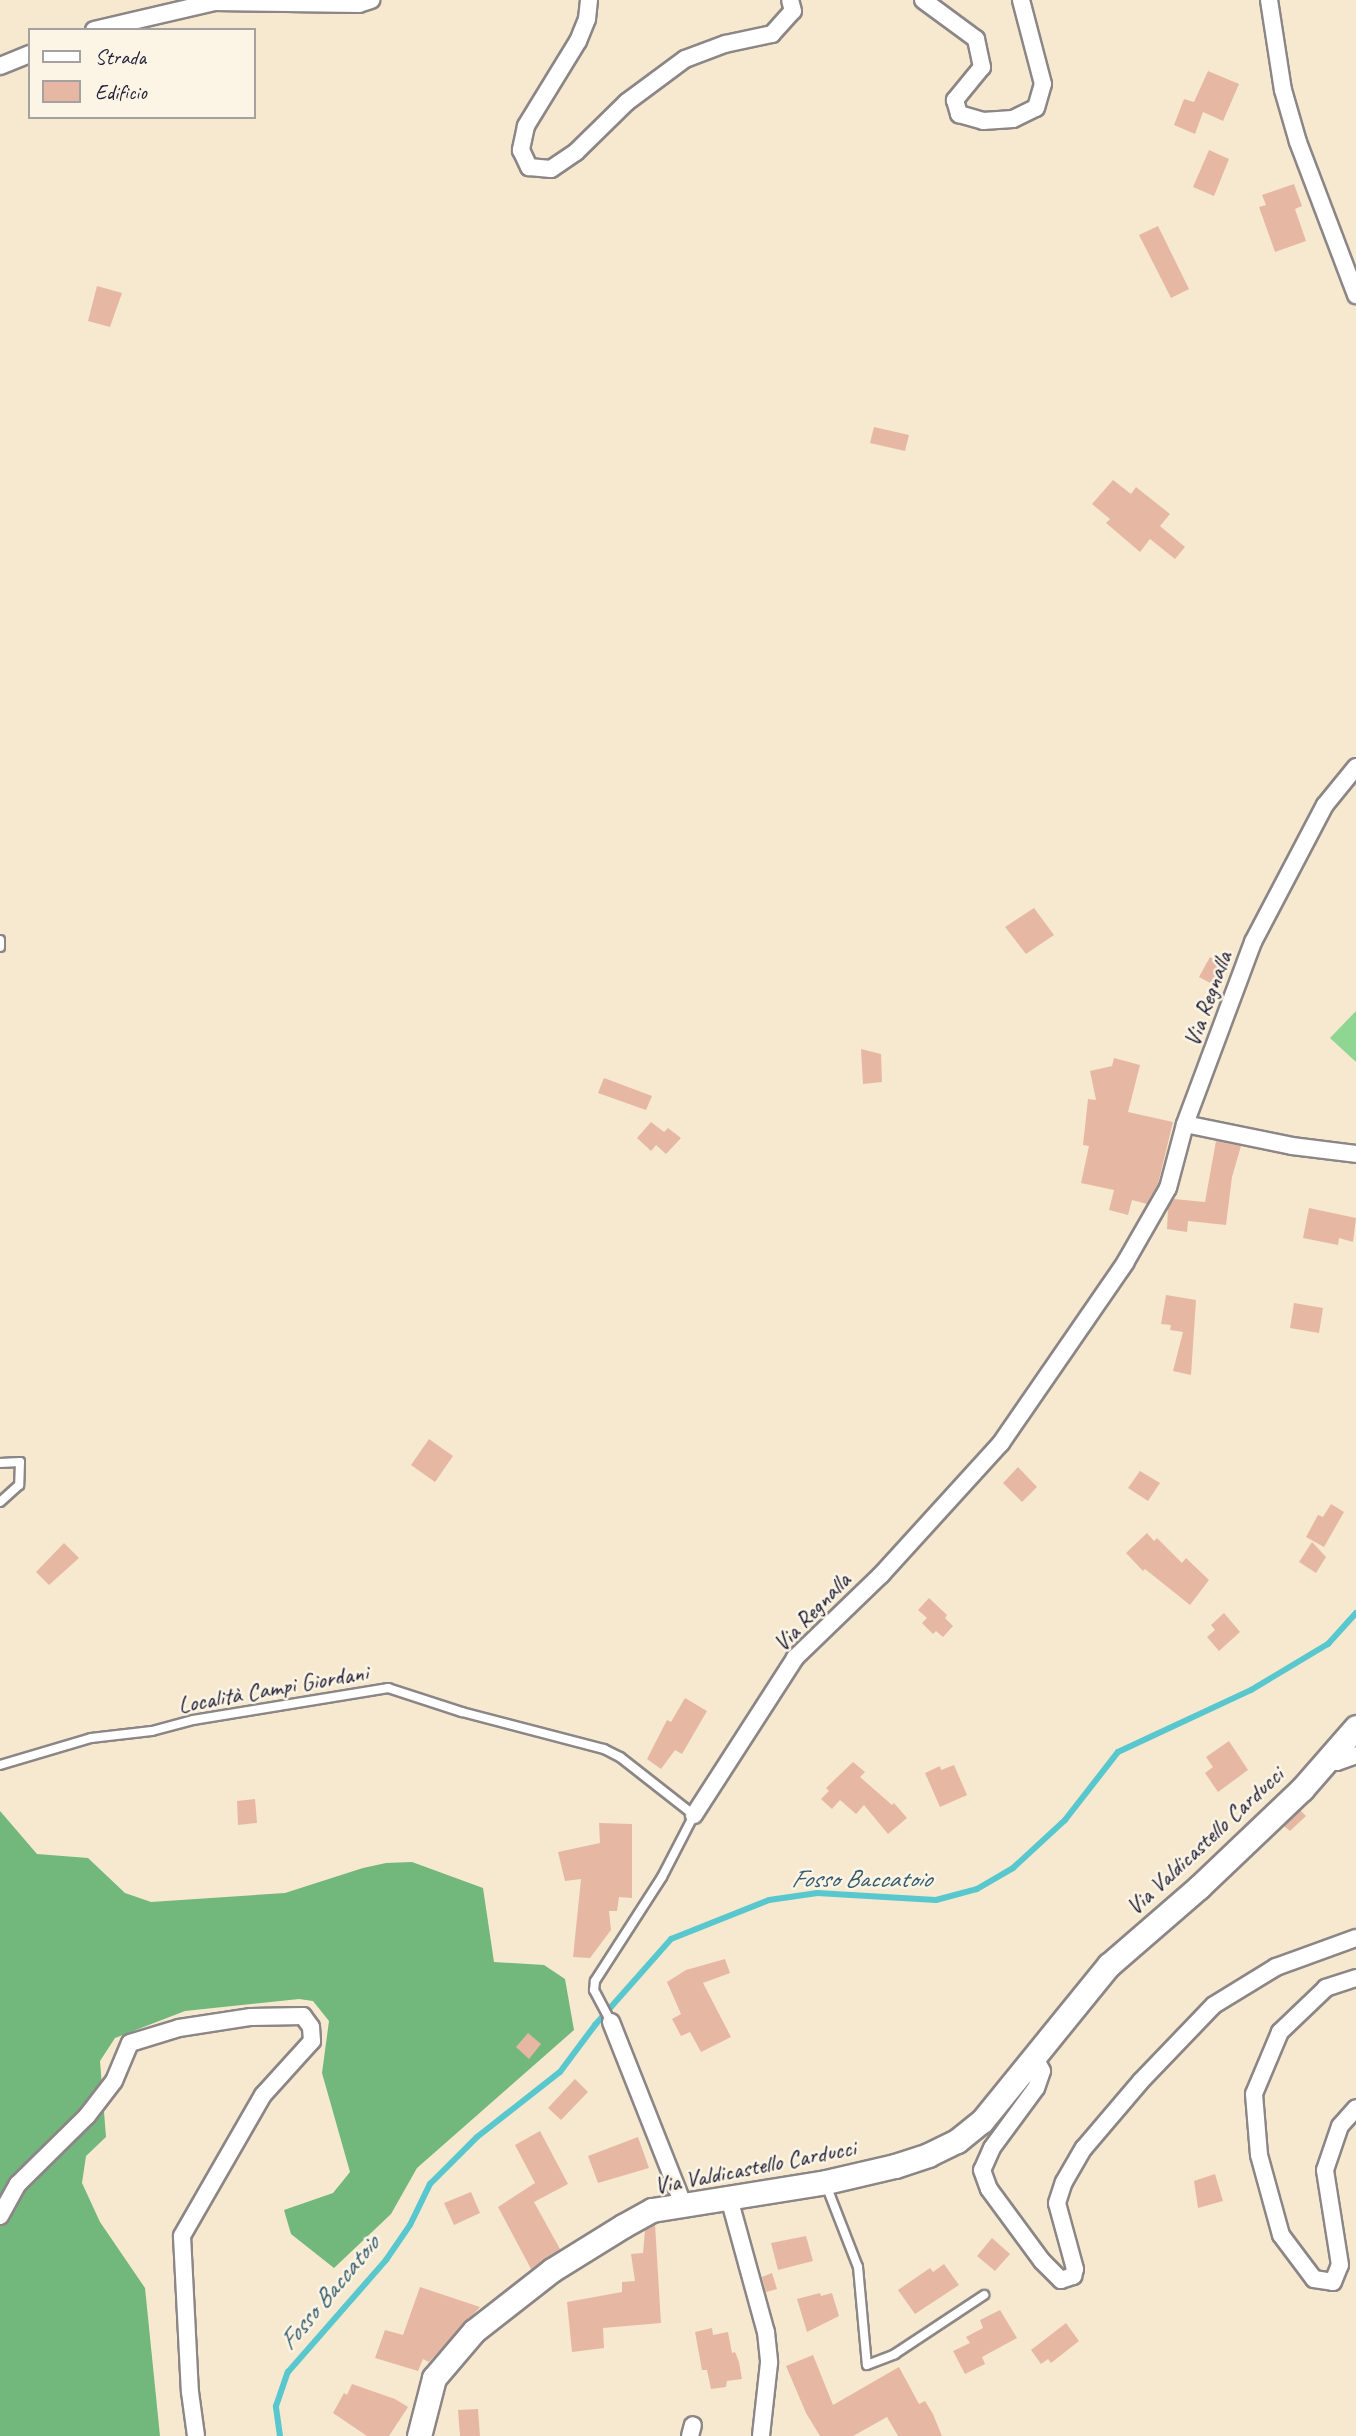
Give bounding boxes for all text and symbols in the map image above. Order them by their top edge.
legend [28,28,256,119]
text: Strada [95,44,146,70]
text: Edificio [95,79,147,105]
street label: Via Regnalla [1178,948,1238,1050]
street label: Via Regnalla [767,1566,857,1658]
street label: Località Campi Giordani [176,1658,370,1720]
street label: Via Valdicastello Carducci [1120,1760,1290,1922]
water label: Fosso Baccatoio [791,1863,931,1895]
street label: Via Valdicastello Carducci [651,2133,859,2201]
water label: Fosso Baccatoio [272,2230,386,2356]

